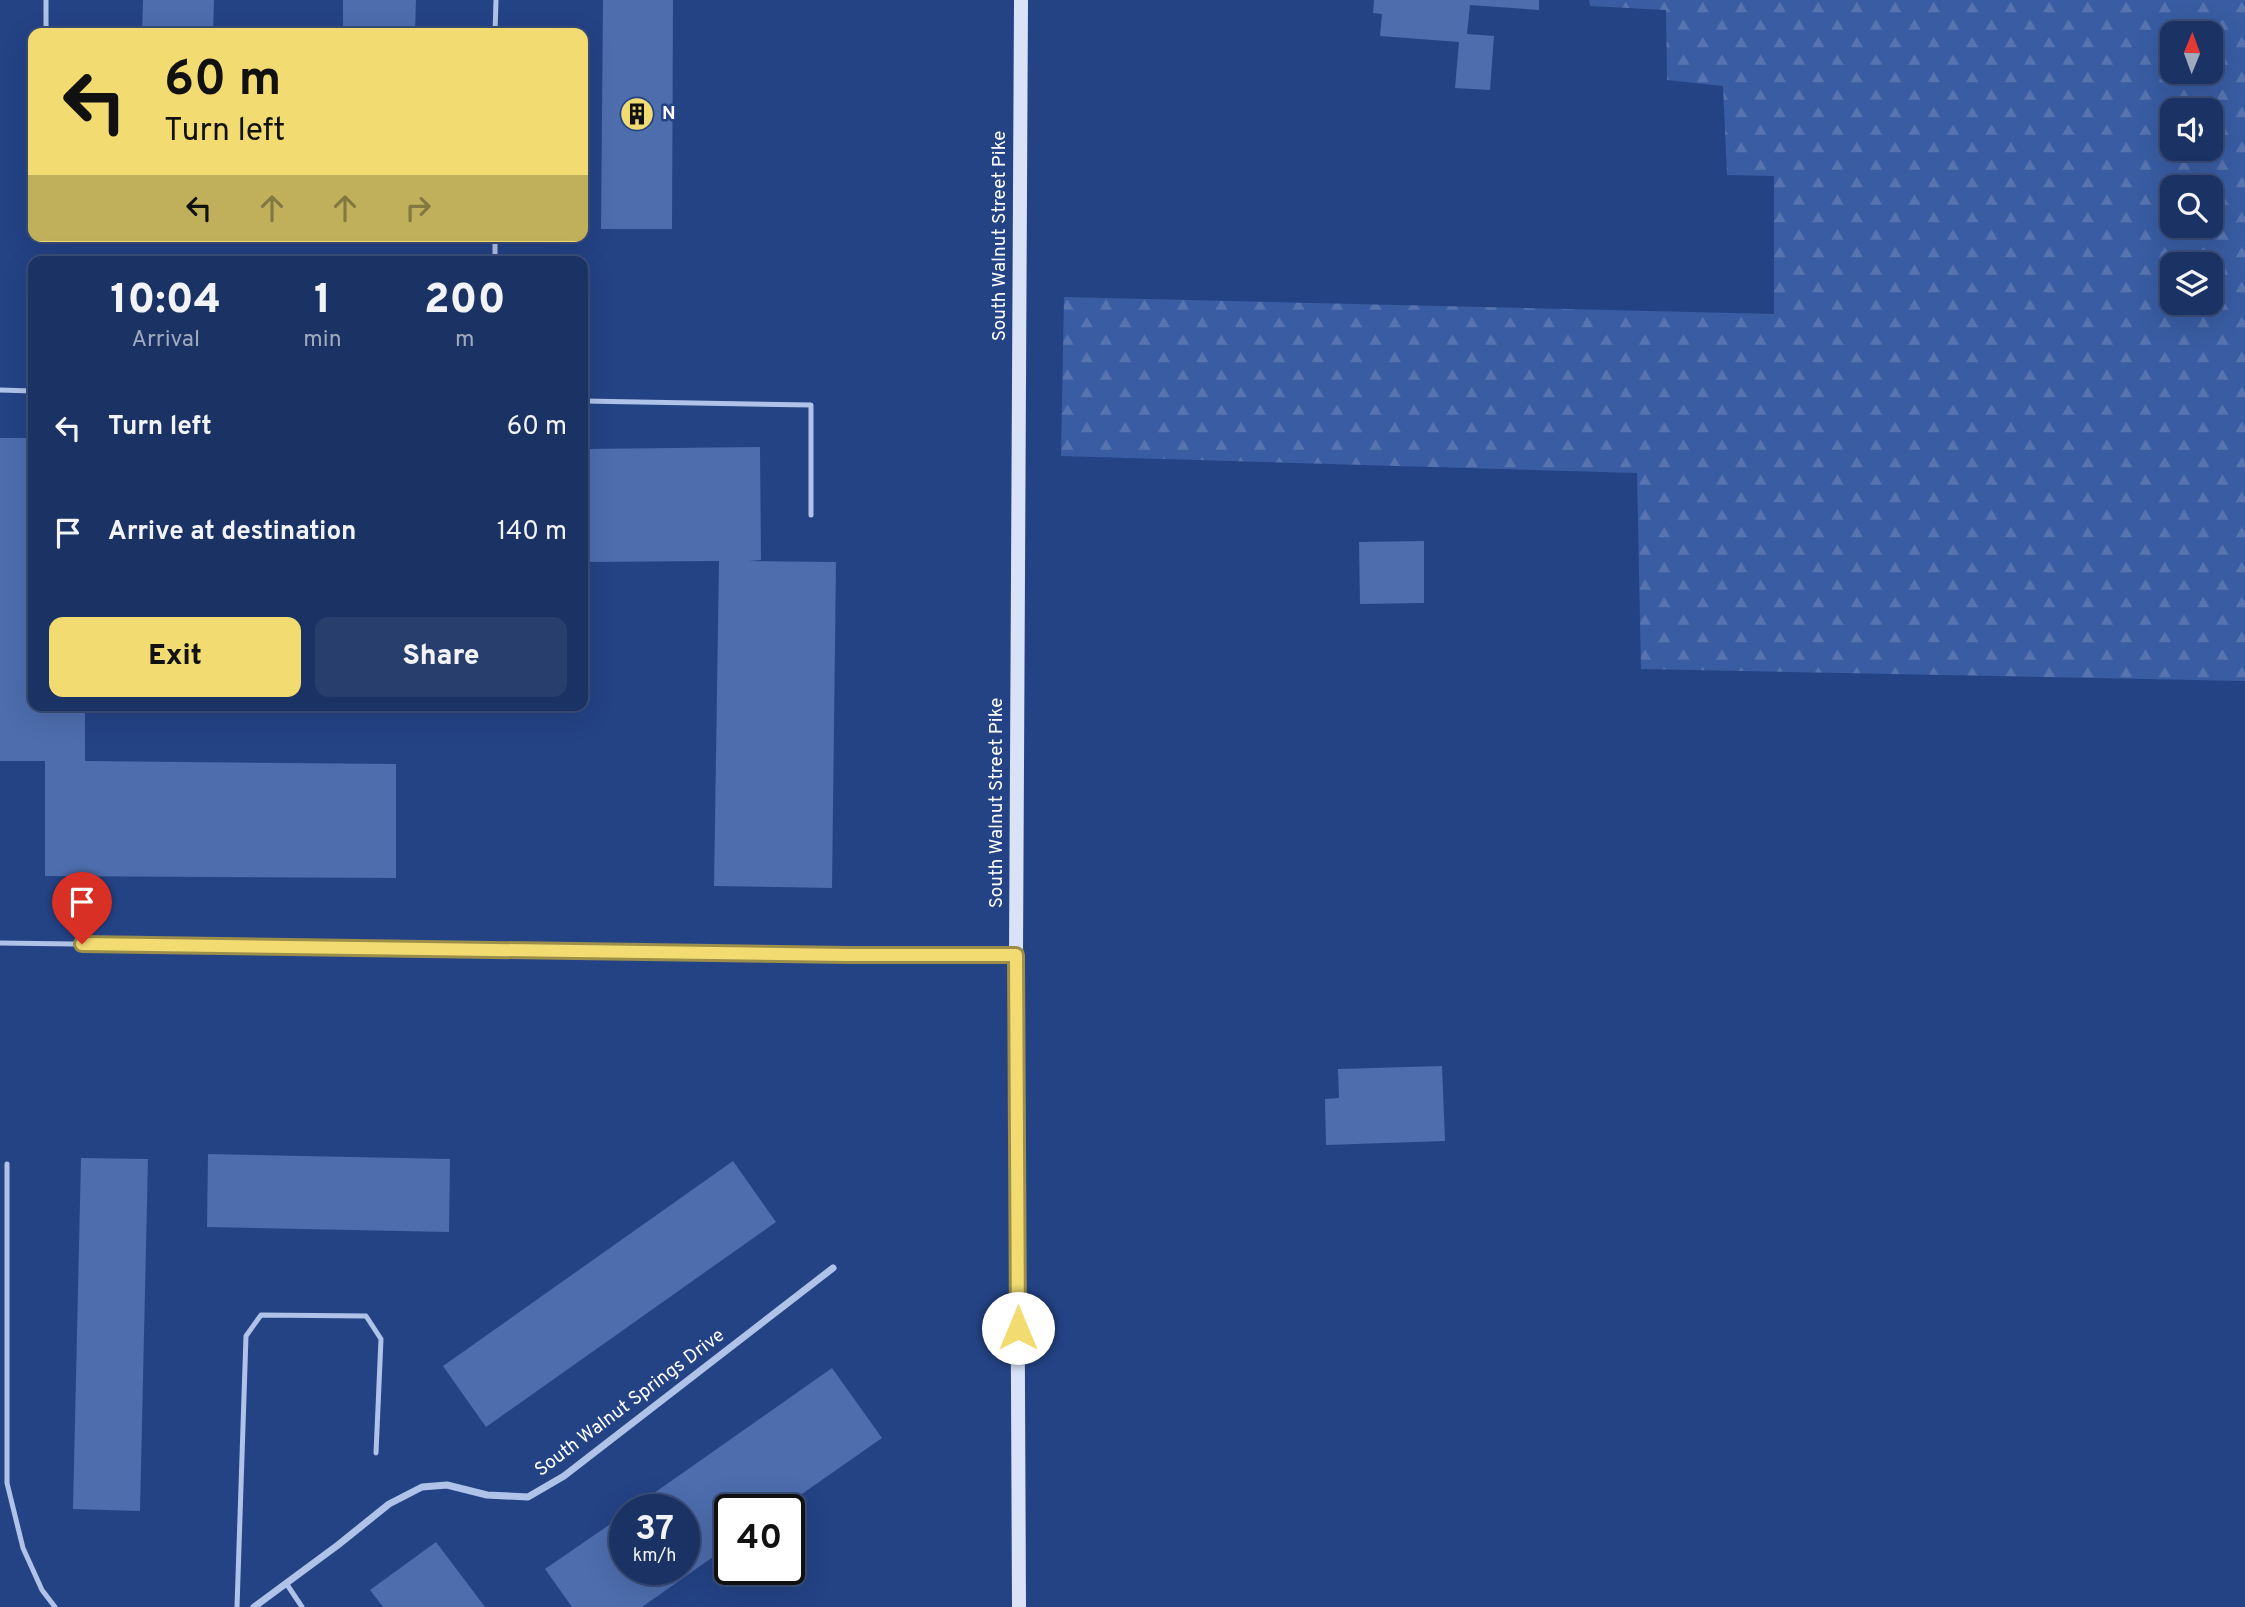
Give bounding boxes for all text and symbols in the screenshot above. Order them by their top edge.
north arrow [2160,21,2222,84]
map controls [2160,21,2223,315]
text: 60 m [164,51,282,113]
icon: left [49,56,140,147]
building icon: N [618,95,656,133]
button: sound [2160,98,2223,161]
place label: N [662,102,676,126]
text: Turn left [164,112,285,152]
street label: South Walnut Street Pike [988,131,1012,341]
button: search [2160,175,2223,238]
icon: left [180,189,218,227]
icon: ahead [253,189,291,227]
icon: ahead [326,189,364,227]
icon: right [399,189,437,227]
button: layers [2160,252,2223,315]
text: 10:04 [110,275,221,328]
text: 1 [314,275,331,328]
text: 200 [424,275,506,328]
text: Arrival [131,326,200,355]
text: min [303,326,342,355]
text: m [455,326,475,355]
icon: left [49,409,87,447]
text: Turn left [108,411,212,444]
text: 60 m [507,411,567,444]
icon: arrive [49,514,87,552]
text: Arrive at destination [108,516,356,549]
text: 140 m [497,516,567,549]
button: Exit [49,617,301,697]
button: Share [315,617,567,697]
street label: South Walnut Street Pike [985,698,1009,908]
pin [52,872,112,944]
icon: arrive [63,883,101,921]
position arrow [981,1291,1055,1365]
street label: South Walnut Springs Drive [530,1324,730,1482]
speed limit sign: 40 [714,1494,805,1585]
text: 37 [635,1508,674,1552]
text: km/h [633,1545,676,1568]

